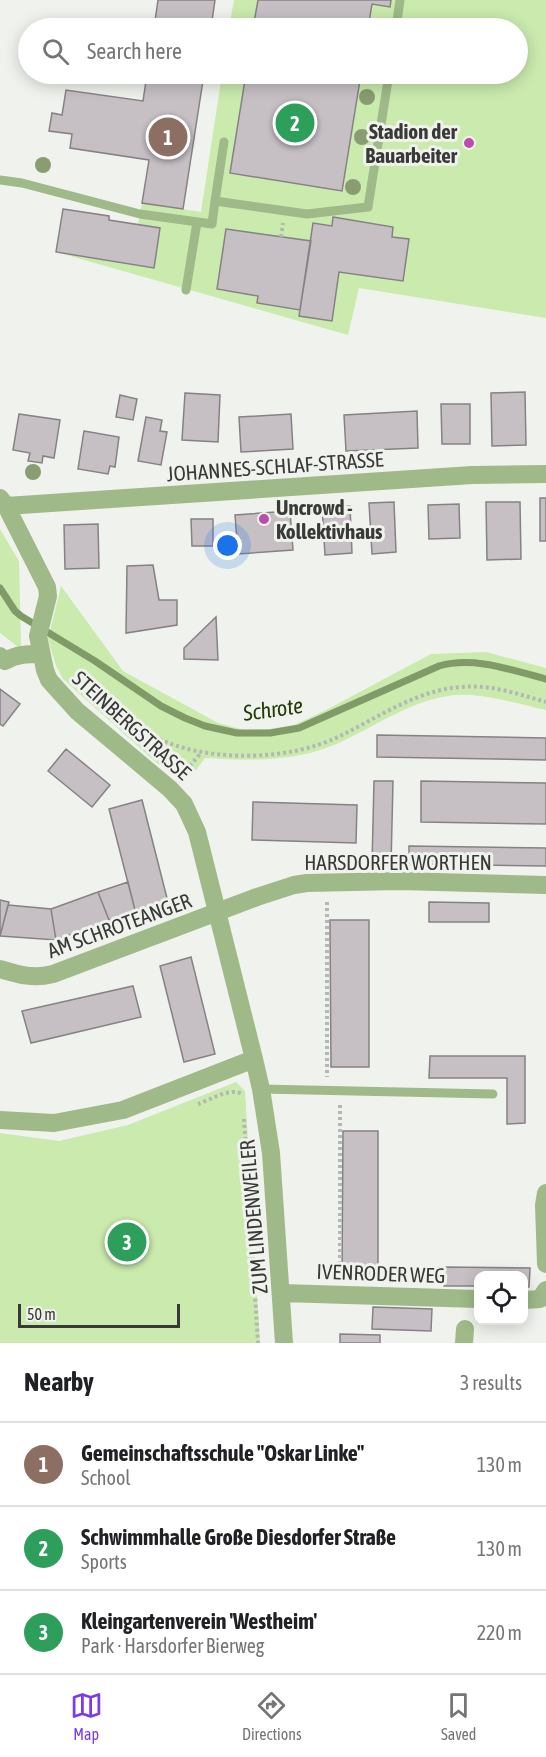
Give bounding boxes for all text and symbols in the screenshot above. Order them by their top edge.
search box [18,18,528,84]
icon: search [39,35,72,68]
text: Search here [87,38,182,64]
pin: 2 [276,100,314,146]
pin: 1 [148,114,188,160]
place label: Stadion der Bauarbeiter [365,119,458,167]
marker: Stadion der Bauarbeiter [462,136,476,150]
street label: JOHANNES-SCHLAF-STRASSE [166,446,384,486]
place label: Uncrowd - Kollektivhaus [276,495,383,543]
marker: Uncrowd - Kollektivhaus [257,512,271,526]
your location [213,531,242,560]
street label: STEINBERGSTRASSE [68,666,196,784]
water label: Schrote [240,692,305,726]
street label: HARSDORFER WORTHEN [304,850,492,874]
street label: AM SCHROTEANGER [44,888,195,962]
street label: ZUM LINDENWEILER [234,1138,272,1295]
pin: 3 [108,1220,146,1264]
street label: IVENRODER WEG [316,1259,446,1287]
map controls [474,1271,528,1325]
button: locate [474,1271,528,1325]
scale bar [18,1301,180,1328]
text: 50 m [27,1305,56,1323]
text: Nearby [24,1367,94,1397]
text: 3 results [460,1371,522,1394]
text: Gemeinschaftsschule "Oskar Linke" [81,1440,364,1466]
text: 1 [39,1453,48,1476]
text: 130 m [477,1453,522,1476]
text: School [81,1466,131,1489]
text: Schwimmhalle Große Diesdorfer Straße [81,1524,396,1550]
text: 2 [39,1537,48,1560]
text: 130 m [477,1537,522,1560]
text: Sports [81,1550,127,1573]
text: Kleingartenverein 'Westheim' [81,1608,317,1634]
text: 3 [39,1621,48,1644]
text: 220 m [477,1621,522,1644]
text: Park · Harsdorfer Bierweg [81,1634,264,1657]
tab: Map [70,1689,103,1743]
tab: Directions [242,1689,302,1743]
tab: Saved [441,1689,476,1743]

